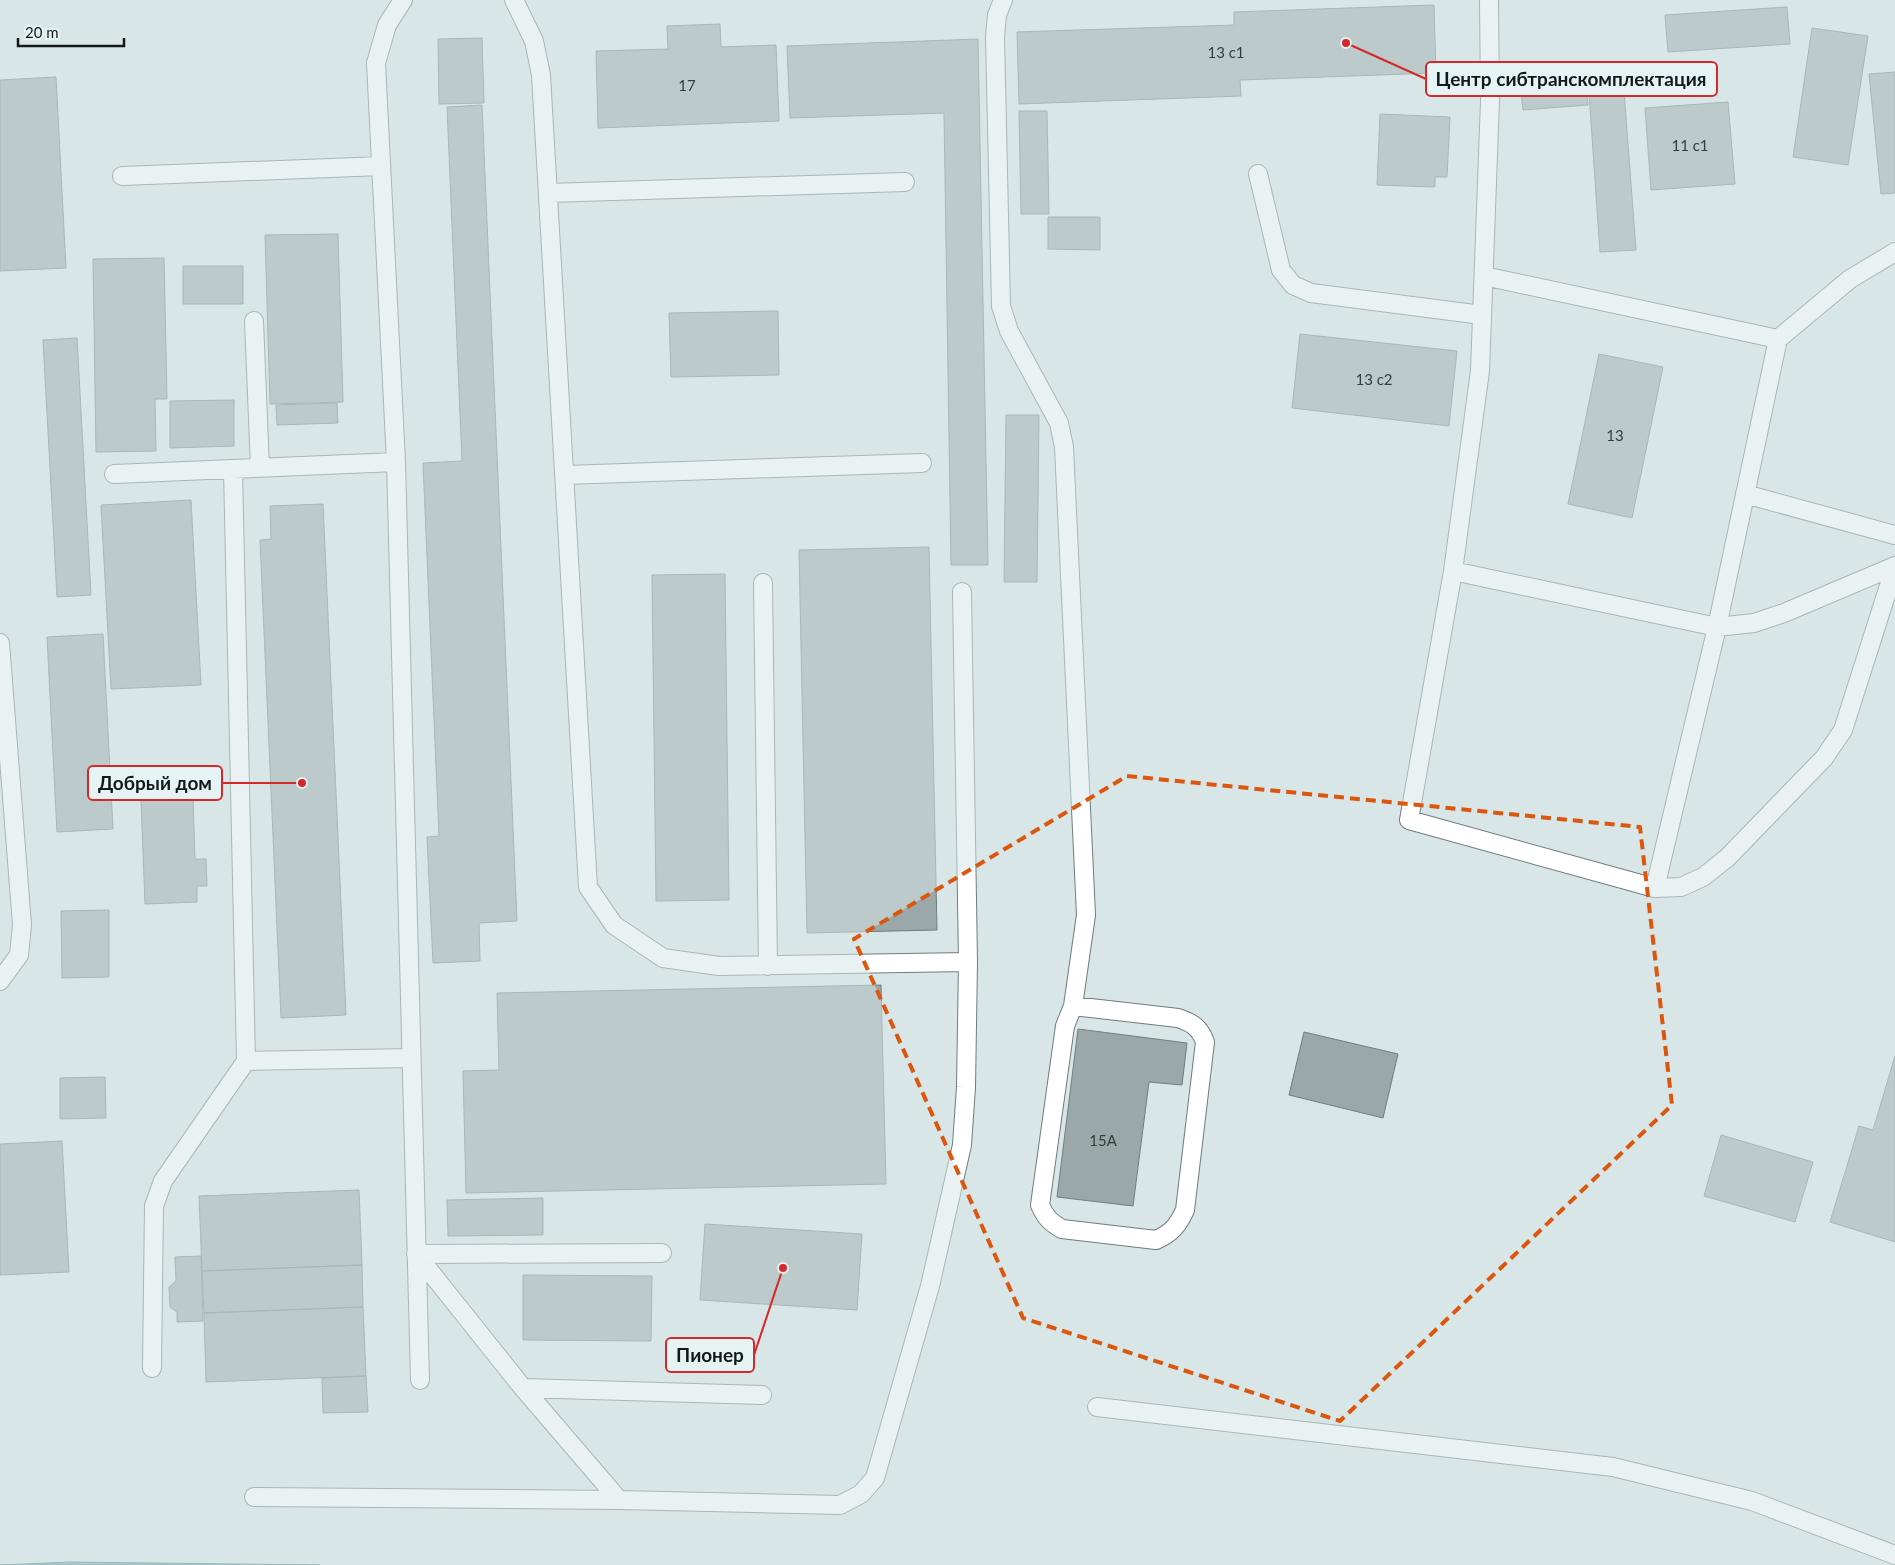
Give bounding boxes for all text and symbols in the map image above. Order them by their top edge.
scale bar [18,15,124,47]
text: 20 m [25,23,59,41]
house number: 13 с1 [1207,43,1245,61]
callout: Центр сибтранскомплектация [1426,62,1717,96]
text: Центр сибтранскомплектация [1436,67,1706,90]
house number: 17 [678,76,696,94]
house number: 11 с1 [1671,136,1709,154]
house number: 13 с2 [1355,370,1393,388]
house number: 13 [1606,426,1624,444]
callout: Добрый дом [88,766,222,800]
text: Добрый дом [98,771,212,794]
house number: 15А [1089,1131,1118,1149]
callout: Пионер [666,1338,754,1372]
text: Пионер [676,1343,744,1366]

